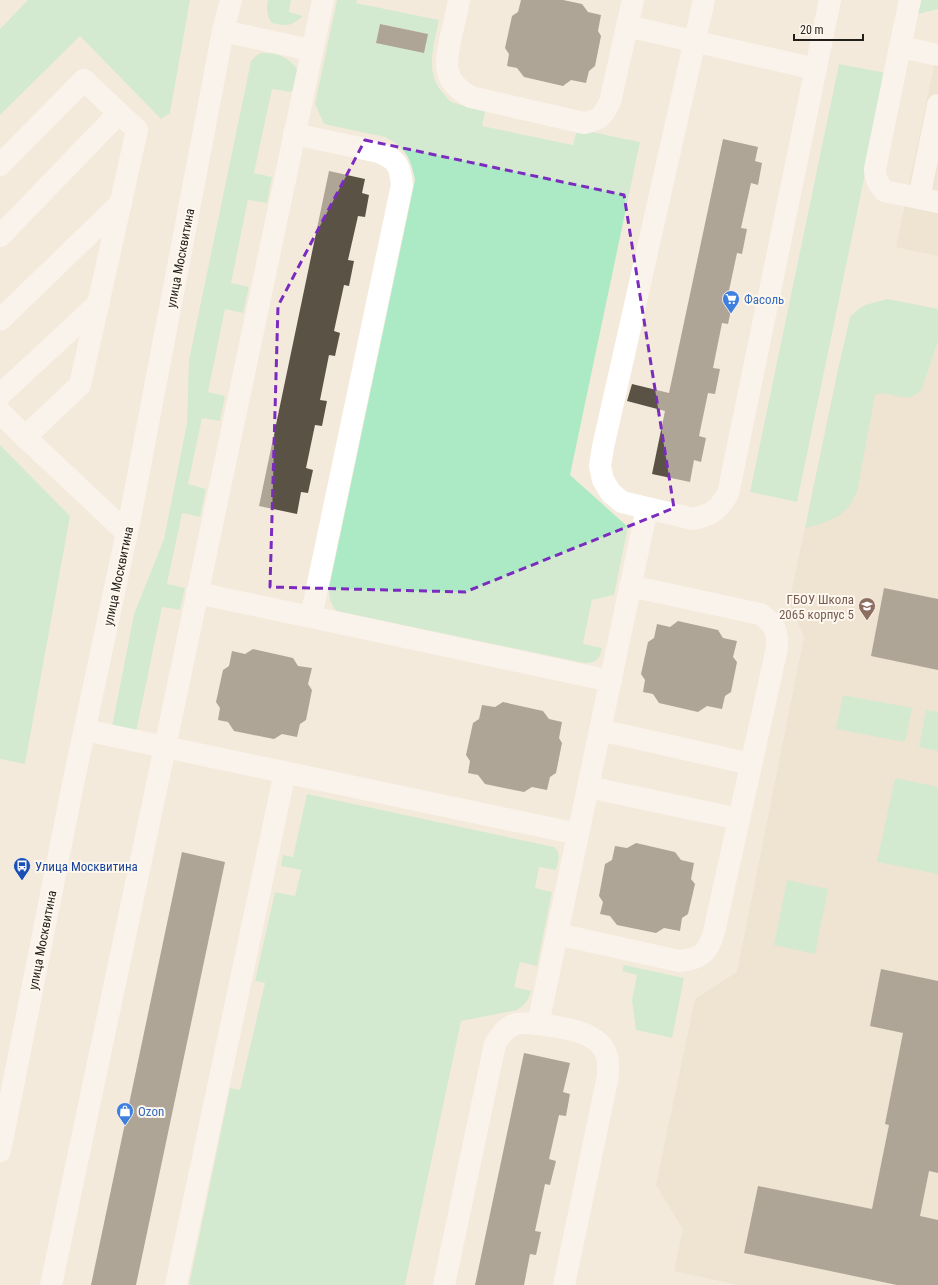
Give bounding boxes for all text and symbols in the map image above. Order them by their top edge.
scale bar [794,16,863,42]
text: 20 m [800,23,824,37]
street label: улица Москвитина [163,207,198,309]
supermarket icon: Фасоль [721,289,741,314]
place label: Фасоль [744,292,784,307]
street label: улица Москвитина [101,525,136,627]
place label: ГБОУ Школа 2065 корпус 5 [779,592,854,622]
school or university icon: ГБОУ Школа 2065 корпус 5 [857,596,877,621]
bus stop icon: Улица Москвитина [12,856,32,881]
place label: Улица Москвитина [35,859,138,874]
street label: улица Москвитина [25,889,60,991]
shop icon: Ozon [115,1101,135,1126]
place label: Ozon [138,1104,164,1119]

